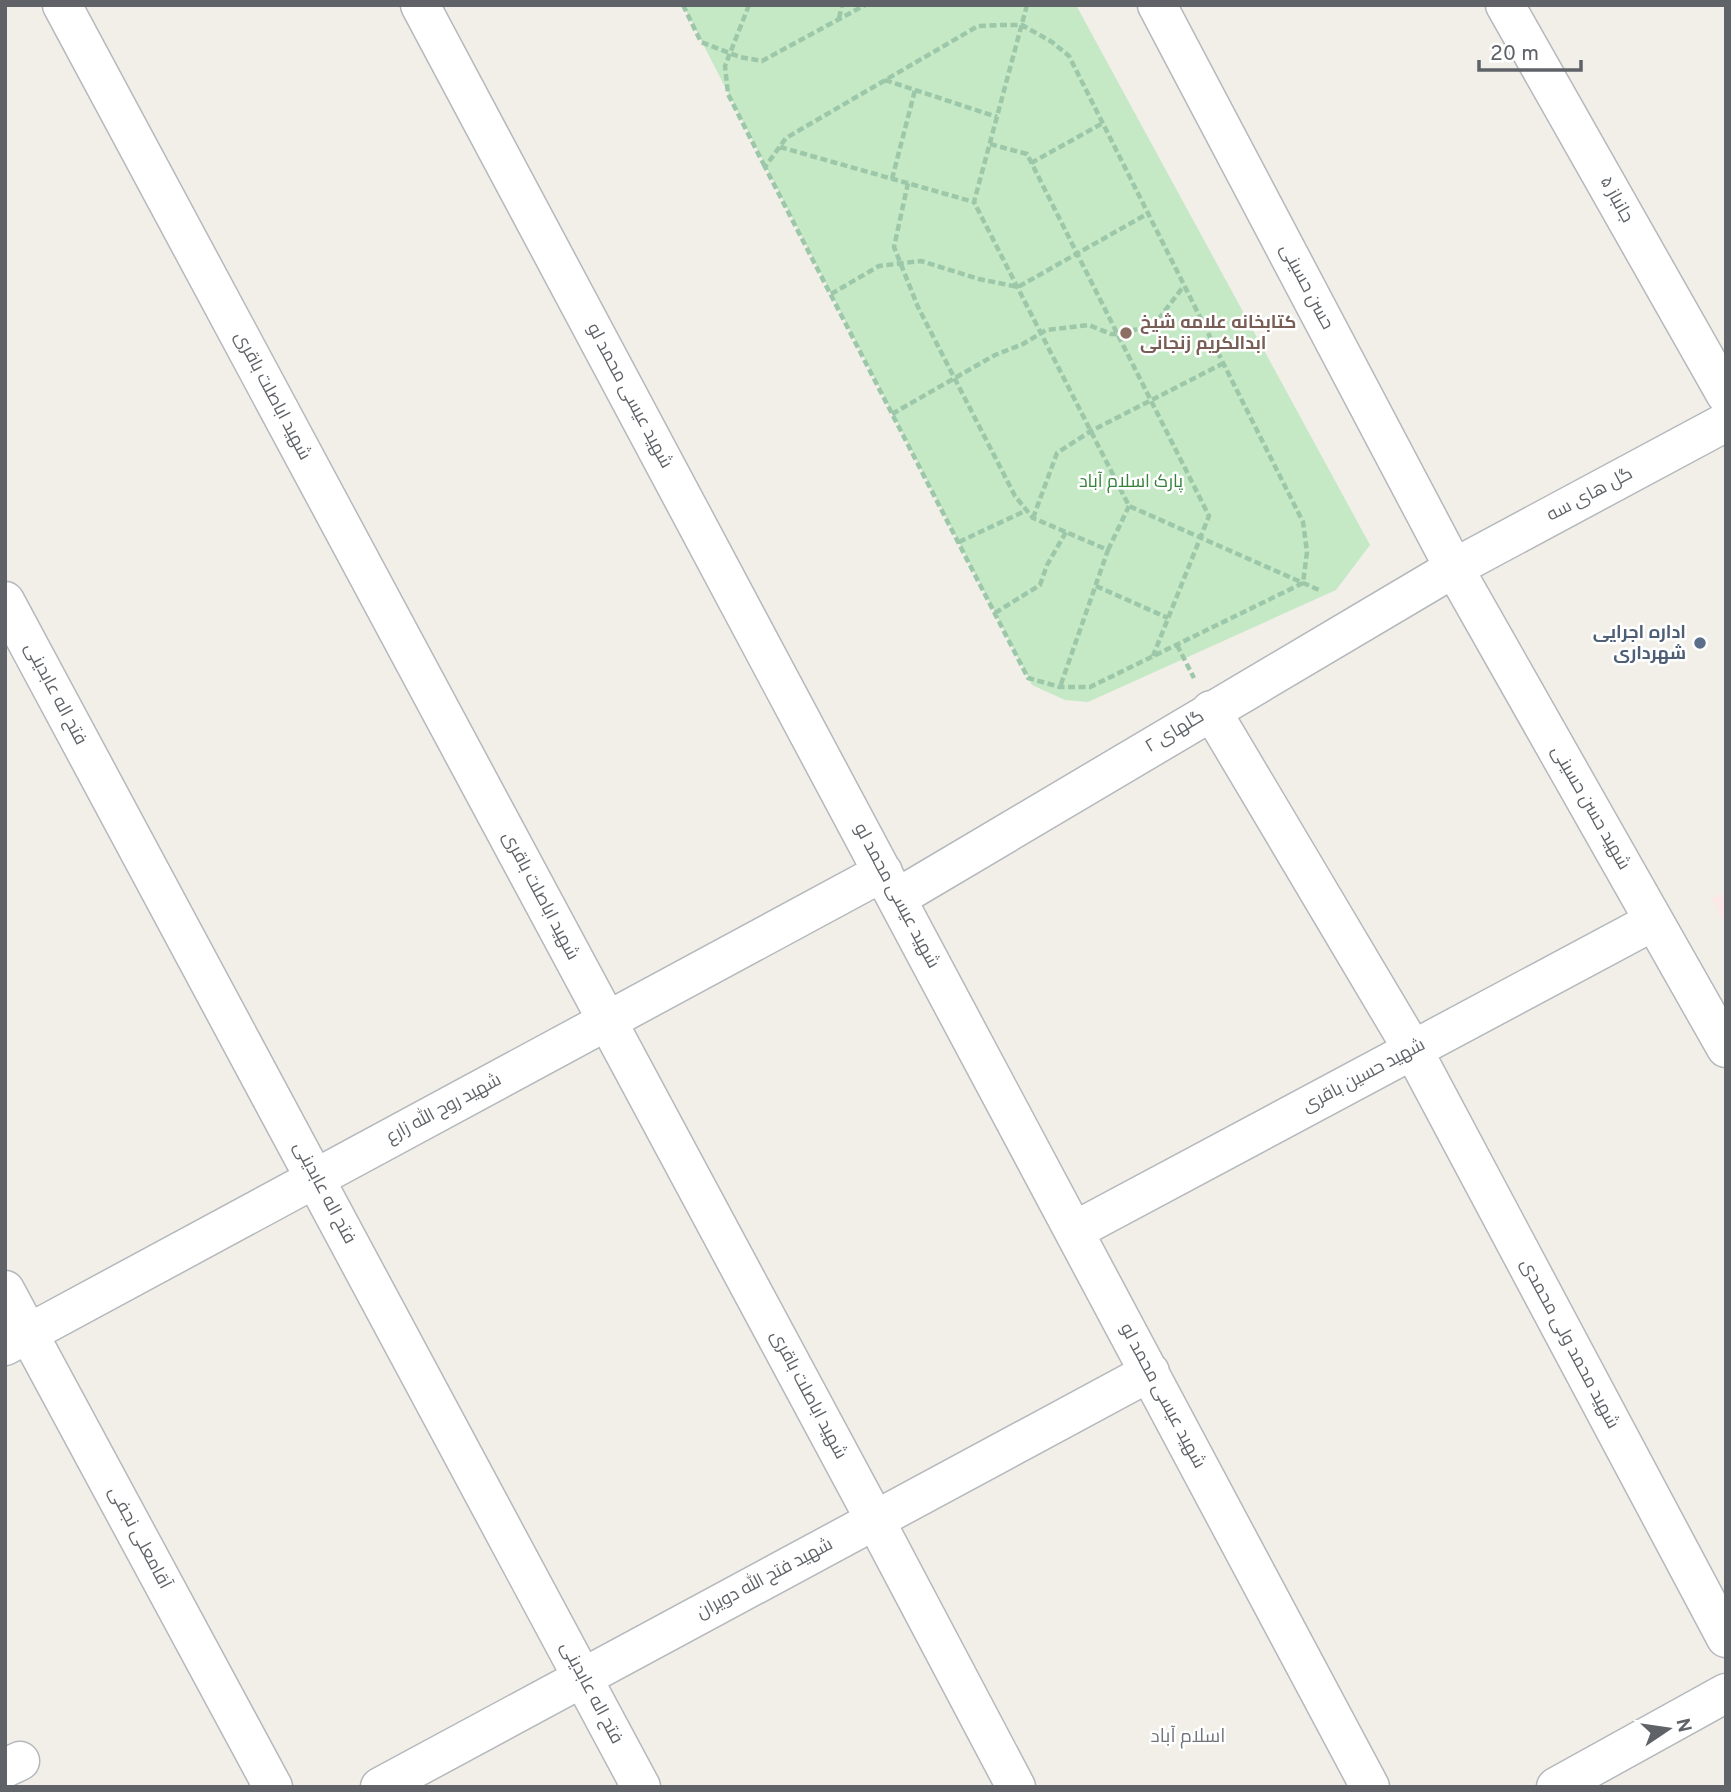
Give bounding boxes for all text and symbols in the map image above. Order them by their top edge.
scale bar [1479,28,1580,72]
text: 20 m [1490,41,1539,68]
street label: جانباز ۵ [1594,173,1638,227]
street label: حسن حسینی [1274,240,1338,334]
place label: کتابخانه علامه شیخ ابدالکریم زنجانی [1140,312,1296,356]
street label: شهید عیسی محمد لو [581,319,677,473]
marker: کتابخانه علامه شیخ ابدالکریم زنجانی [1118,325,1134,341]
street label: شهید اباصلت باقری [228,328,316,464]
street label: گل های سه [1543,463,1637,527]
park label: پارک اسلام آباد [1079,471,1183,494]
place label: اداره اجرایی شهرداری [1593,622,1686,666]
marker: اداره اجرایی شهرداری [1692,635,1708,651]
street label: فتح اله عابدینی [18,639,92,749]
street label: گلهای ۲ [1141,705,1209,759]
street label: شهید حسن حسینی [1545,742,1635,874]
street label: شهید عیسی محمد لو [848,819,944,973]
street label: شهید اباصلت باقری [496,828,584,964]
street label: شهید حسین باقری [1299,1034,1429,1118]
street label: شهید روح الله زارع [381,1067,506,1149]
street label: فتح اله عابدینی [287,1138,361,1248]
street label: شهید محمد ولی محمدی [1514,1255,1624,1433]
street label: شهید عیسی محمد لو [1114,1319,1210,1473]
street label: شهید اباصلت باقری [764,1327,852,1463]
street label: آقامعلی نجفی [102,1483,176,1593]
street label: شهید فتح الله دویران [692,1532,837,1625]
street label: فتح اله عابدینی [554,1638,628,1748]
north arrow [1633,1694,1703,1764]
text: N [1669,1716,1696,1735]
district label: اسلام آباد [1151,1725,1225,1749]

